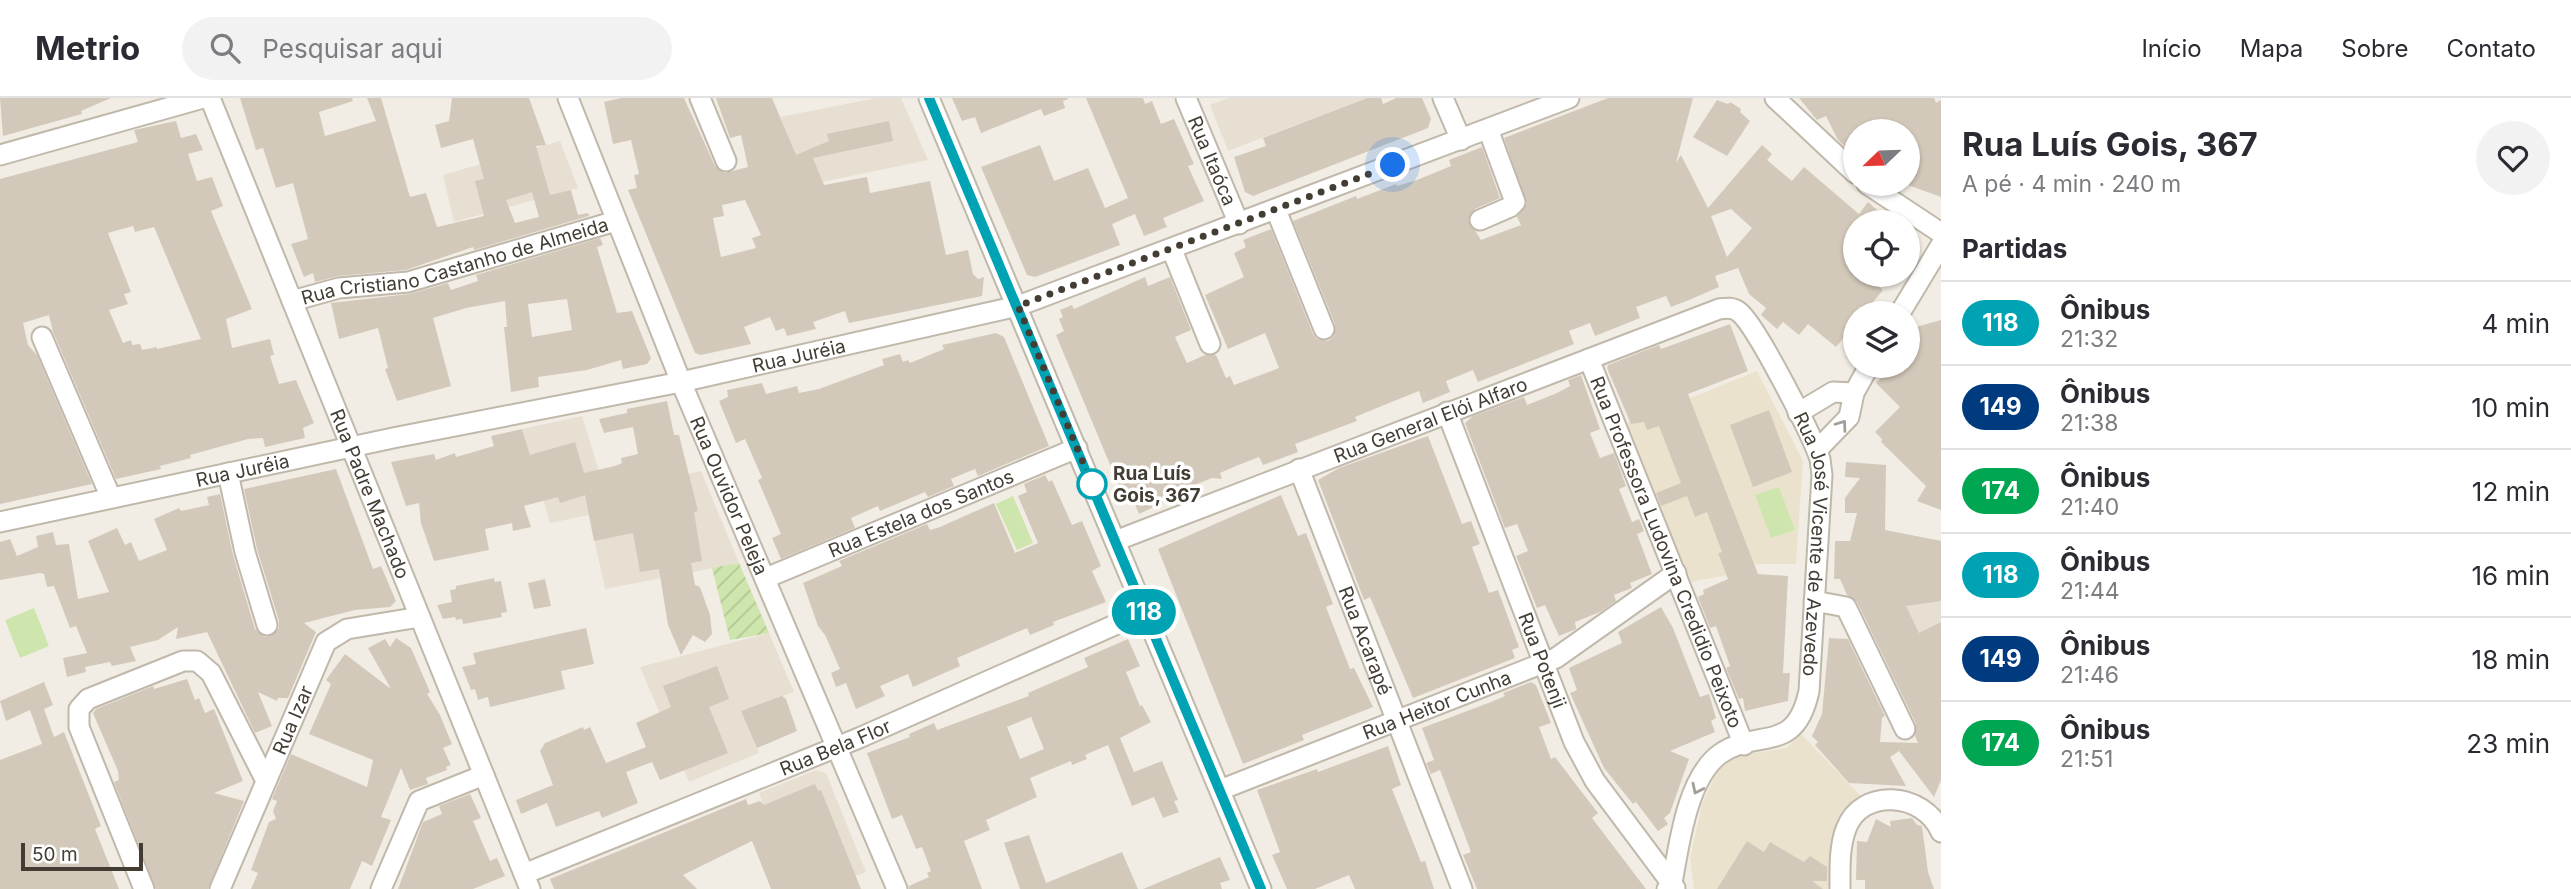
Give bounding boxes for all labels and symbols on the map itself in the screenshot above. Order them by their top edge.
street label: Rua Itaóca [1183,112,1241,209]
north arrow [1843,119,1920,196]
your location [1375,147,1410,182]
street label: Rua Cristiano Castanho de Almeida [298,212,611,309]
street label: Rua Juréia [750,334,848,377]
street label: Rua General Elói Alfaro [1330,372,1531,467]
street label: Rua Professora Ludovina Credidio Peixoto [1586,373,1747,731]
street label: Rua Padre Machado [326,406,415,582]
street label: Rua José Vicente de Azevedo [1789,408,1834,677]
street label: Rua Ouvidor Peleja [685,413,773,578]
one-way arrow [1834,421,1846,433]
street label: Rua Juréia [194,449,291,491]
place label: Rua Luís Gois, 367 [1113,462,1201,507]
street label: Rua Estela dos Santos [825,464,1017,562]
marker: Rua Luís Gois, 367 [1077,469,1107,499]
street label: Rua Acarapé [1334,583,1397,698]
line badge: 118 [1104,589,1184,635]
street label: Rua Potenji [1514,609,1571,711]
street label: Rua Heitor Cunha [1359,665,1514,744]
street label: Rua Izar [268,682,318,758]
street label: Rua Bela Flor [776,714,894,780]
one-way arrow [1691,782,1705,794]
scale bar [21,840,144,872]

